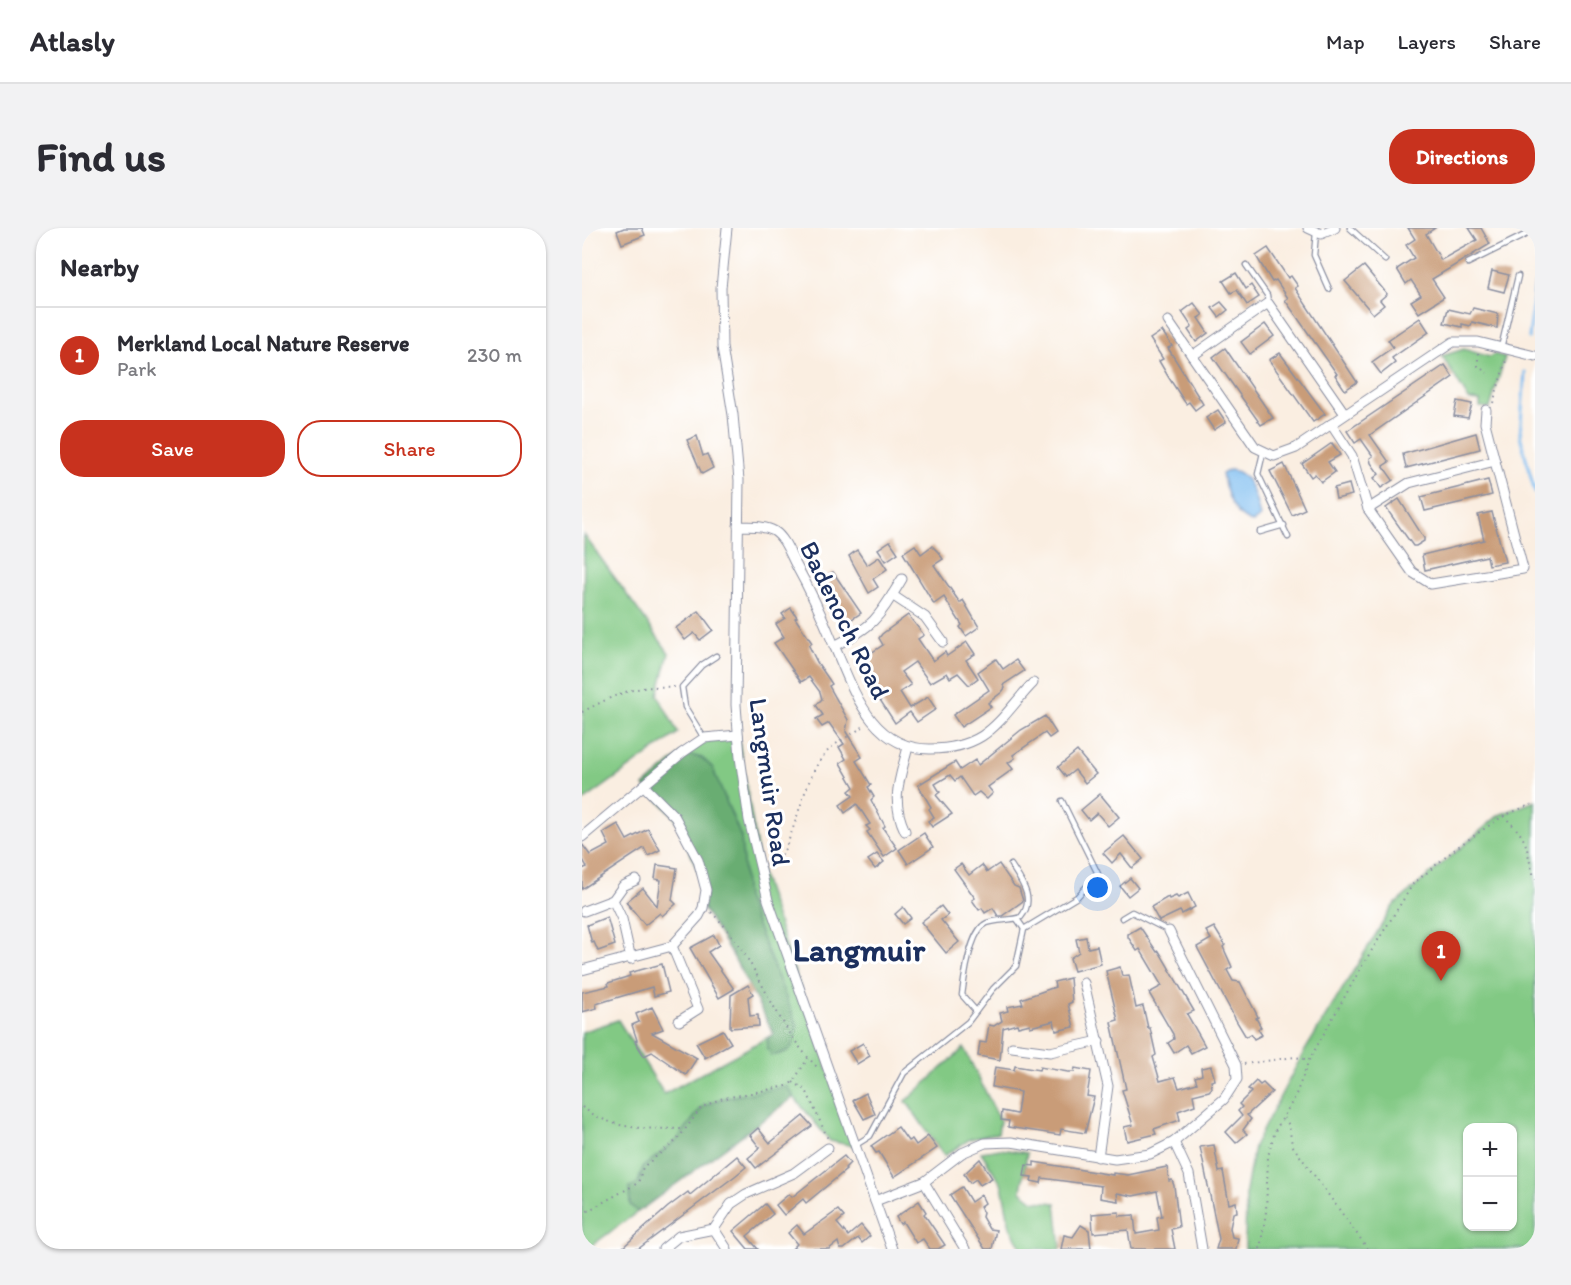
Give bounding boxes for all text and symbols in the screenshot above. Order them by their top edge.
text: Atlasly [30,24,115,58]
text: Map [1326,29,1365,54]
text: Layers [1398,29,1456,54]
text: Share [1489,29,1541,54]
button: Directions [1389,129,1535,184]
text: Find us [36,131,166,182]
text: Nearby [60,251,139,283]
text: Merkland Local Nature Reserve [117,330,410,357]
text: 1 [75,343,84,367]
text: 230 m [467,343,522,367]
text: Park [117,357,156,381]
button: Save [60,420,285,477]
button: Share [297,420,522,477]
street label: Badenoch Road [793,536,897,704]
street label: Langmuir Road [742,696,798,868]
your location [1083,873,1112,902]
district label: Langmuir [793,931,927,969]
pin: 1 [1422,932,1460,981]
map controls [1463,1123,1517,1231]
button: + [1463,1123,1517,1177]
button: − [1463,1177,1517,1231]

